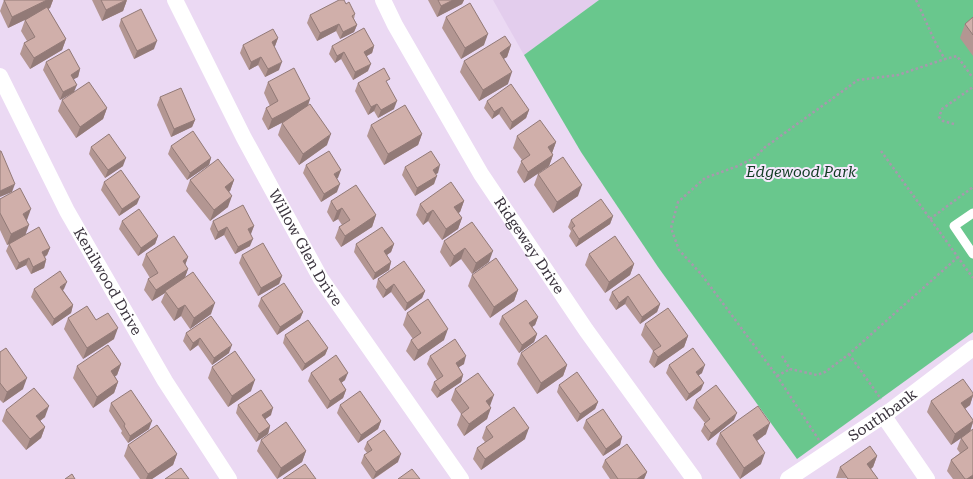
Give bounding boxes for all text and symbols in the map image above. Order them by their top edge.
park label: Edgewood Park [745,163,857,181]
street label: Willow Glen Drive [265,186,346,309]
street label: Ridgeway Drive [490,194,568,297]
street label: Kenilwood Drive [70,224,146,338]
street label: Southbank [845,385,921,445]

